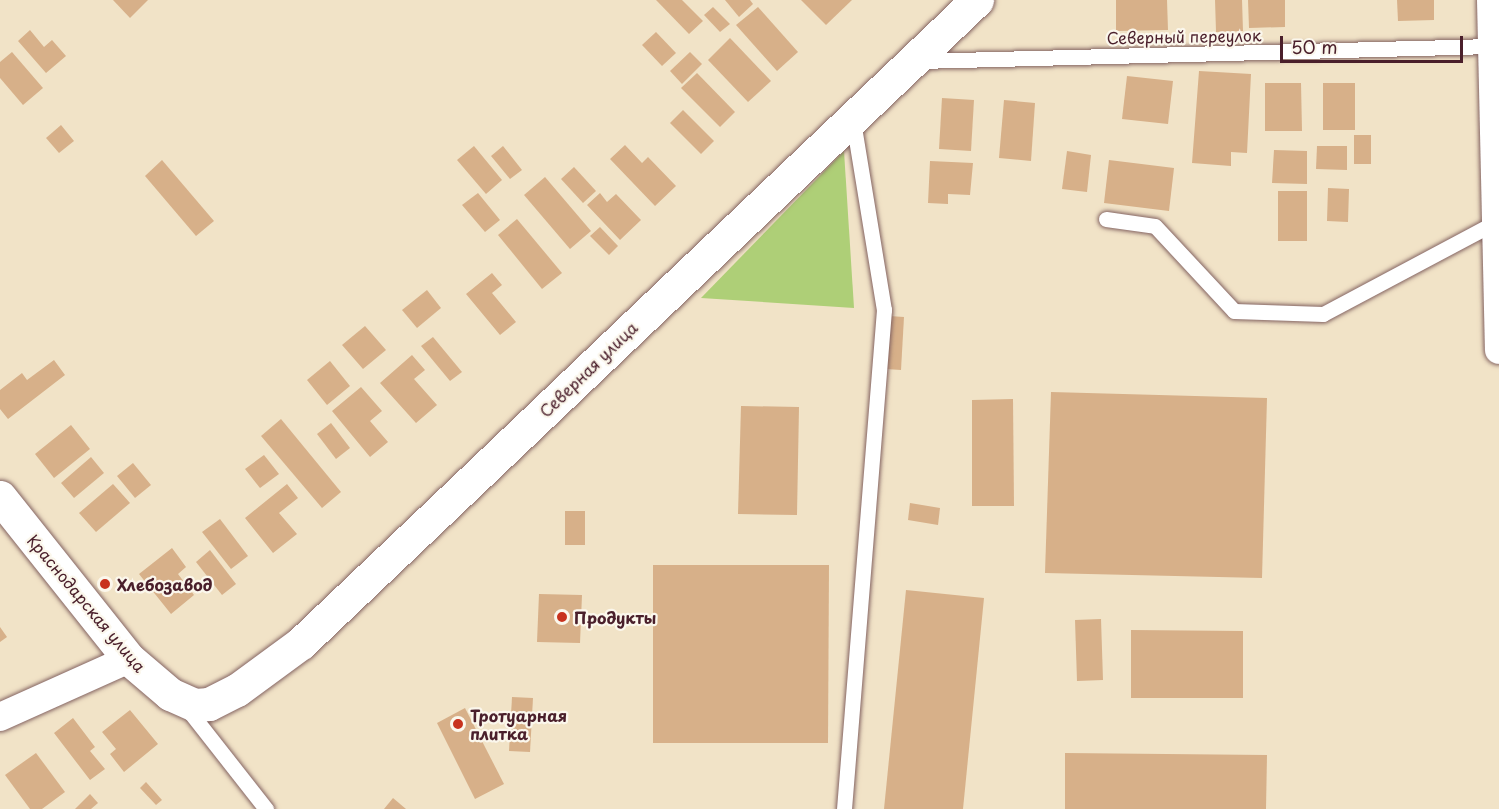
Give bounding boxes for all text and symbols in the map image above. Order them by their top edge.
scale bar [1283,24,1466,62]
street label: Северный переулок [1106,25,1262,47]
text: 50 m [1291,33,1338,60]
street label: Северная улица [535,317,641,421]
street label: Краснодарская улица [24,530,150,676]
place label: Хлебозавод [117,574,212,594]
marker: Хлебозавод [98,577,112,591]
place label: Продукты [574,607,656,627]
marker: Продукты [555,610,569,624]
place label: Тротуарная плитка [470,705,567,743]
marker: Тротуарная плитка [451,717,465,731]

